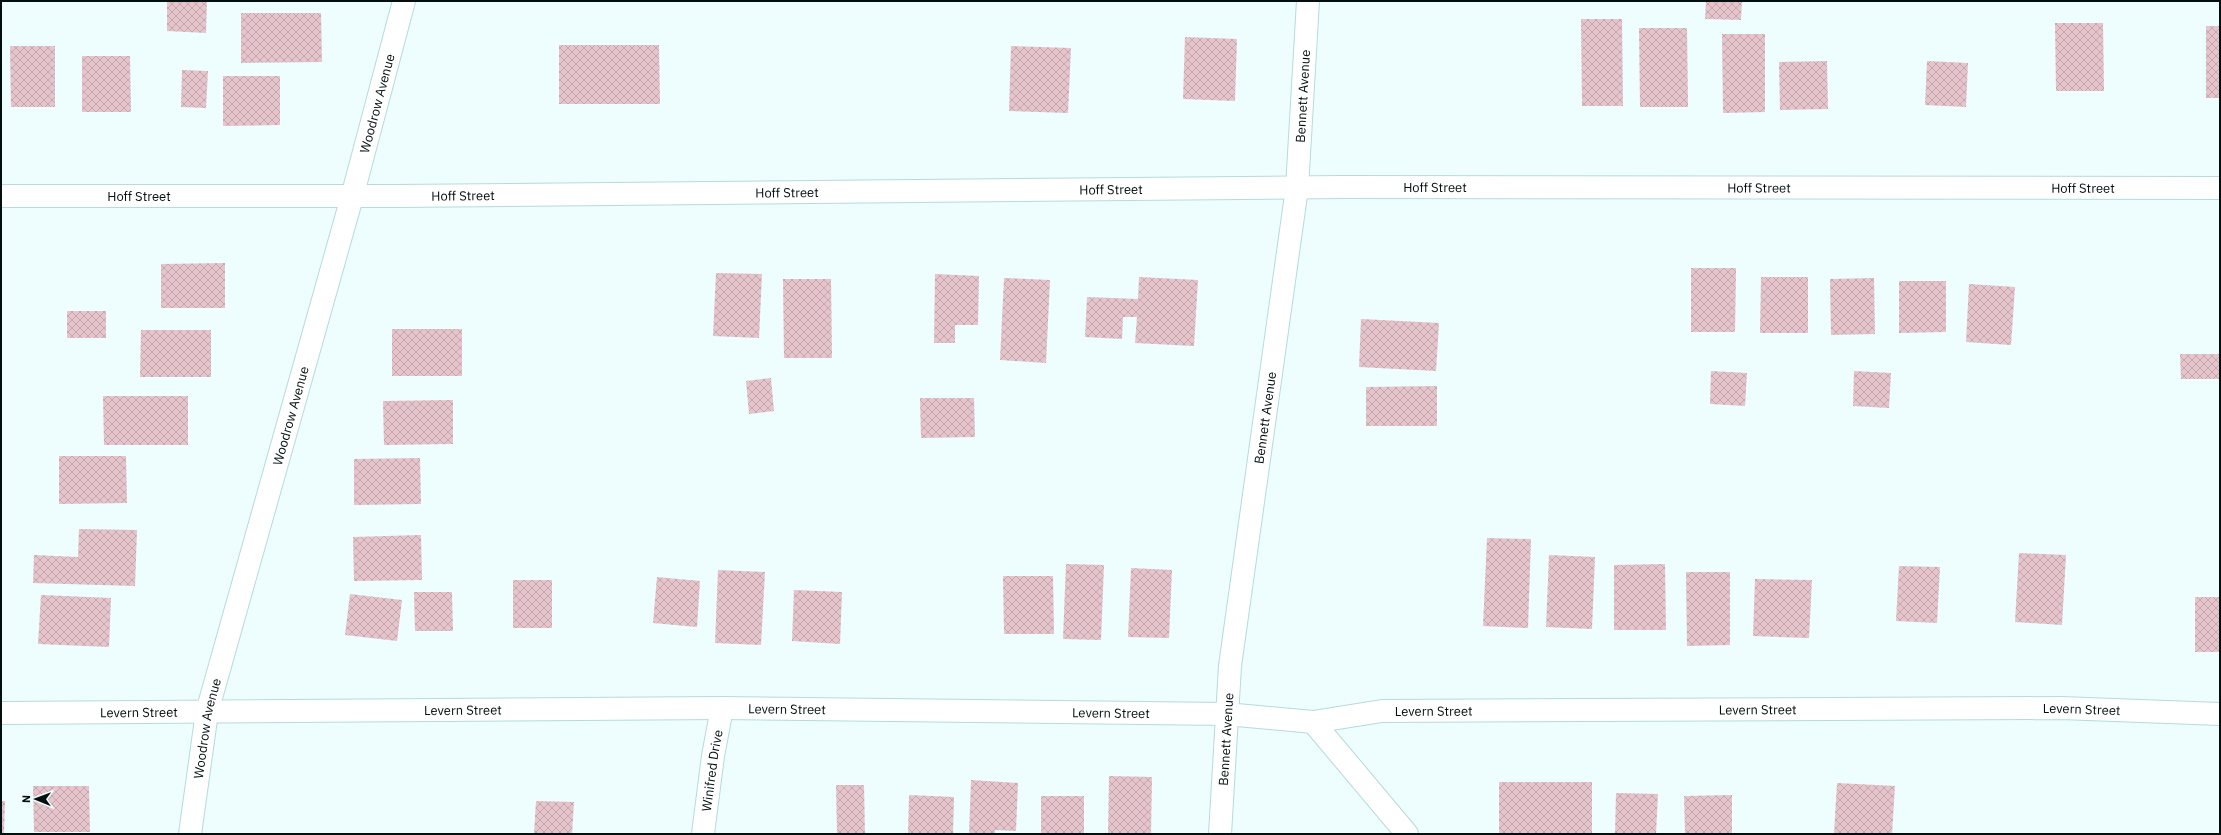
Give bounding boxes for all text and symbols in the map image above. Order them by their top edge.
street label: Bennett Avenue [1291,49,1314,143]
street label: Woodrow Avenue [356,52,398,155]
street label: Hoff Street [1403,179,1467,196]
street label: Hoff Street [1727,179,1791,196]
street label: Hoff Street [2051,179,2115,196]
street label: Hoff Street [1079,180,1143,198]
street label: Hoff Street [755,183,819,201]
street label: Hoff Street [431,187,495,204]
street label: Hoff Street [107,188,171,205]
street label: Woodrow Avenue [268,364,312,467]
street label: Bennett Avenue [1250,370,1280,465]
street label: Woodrow Avenue [189,676,225,780]
street label: Bennett Avenue [1214,692,1237,786]
street label: Levern Street [2043,699,2121,719]
street label: Levern Street [748,700,826,718]
street label: Levern Street [424,701,502,719]
street label: Levern Street [1719,701,1797,718]
street label: Levern Street [1395,702,1473,719]
street label: Levern Street [100,703,178,721]
street label: Levern Street [1072,704,1150,722]
street label: Winifred Drive [697,728,726,812]
north arrow [16,779,56,819]
text: N [19,795,33,803]

